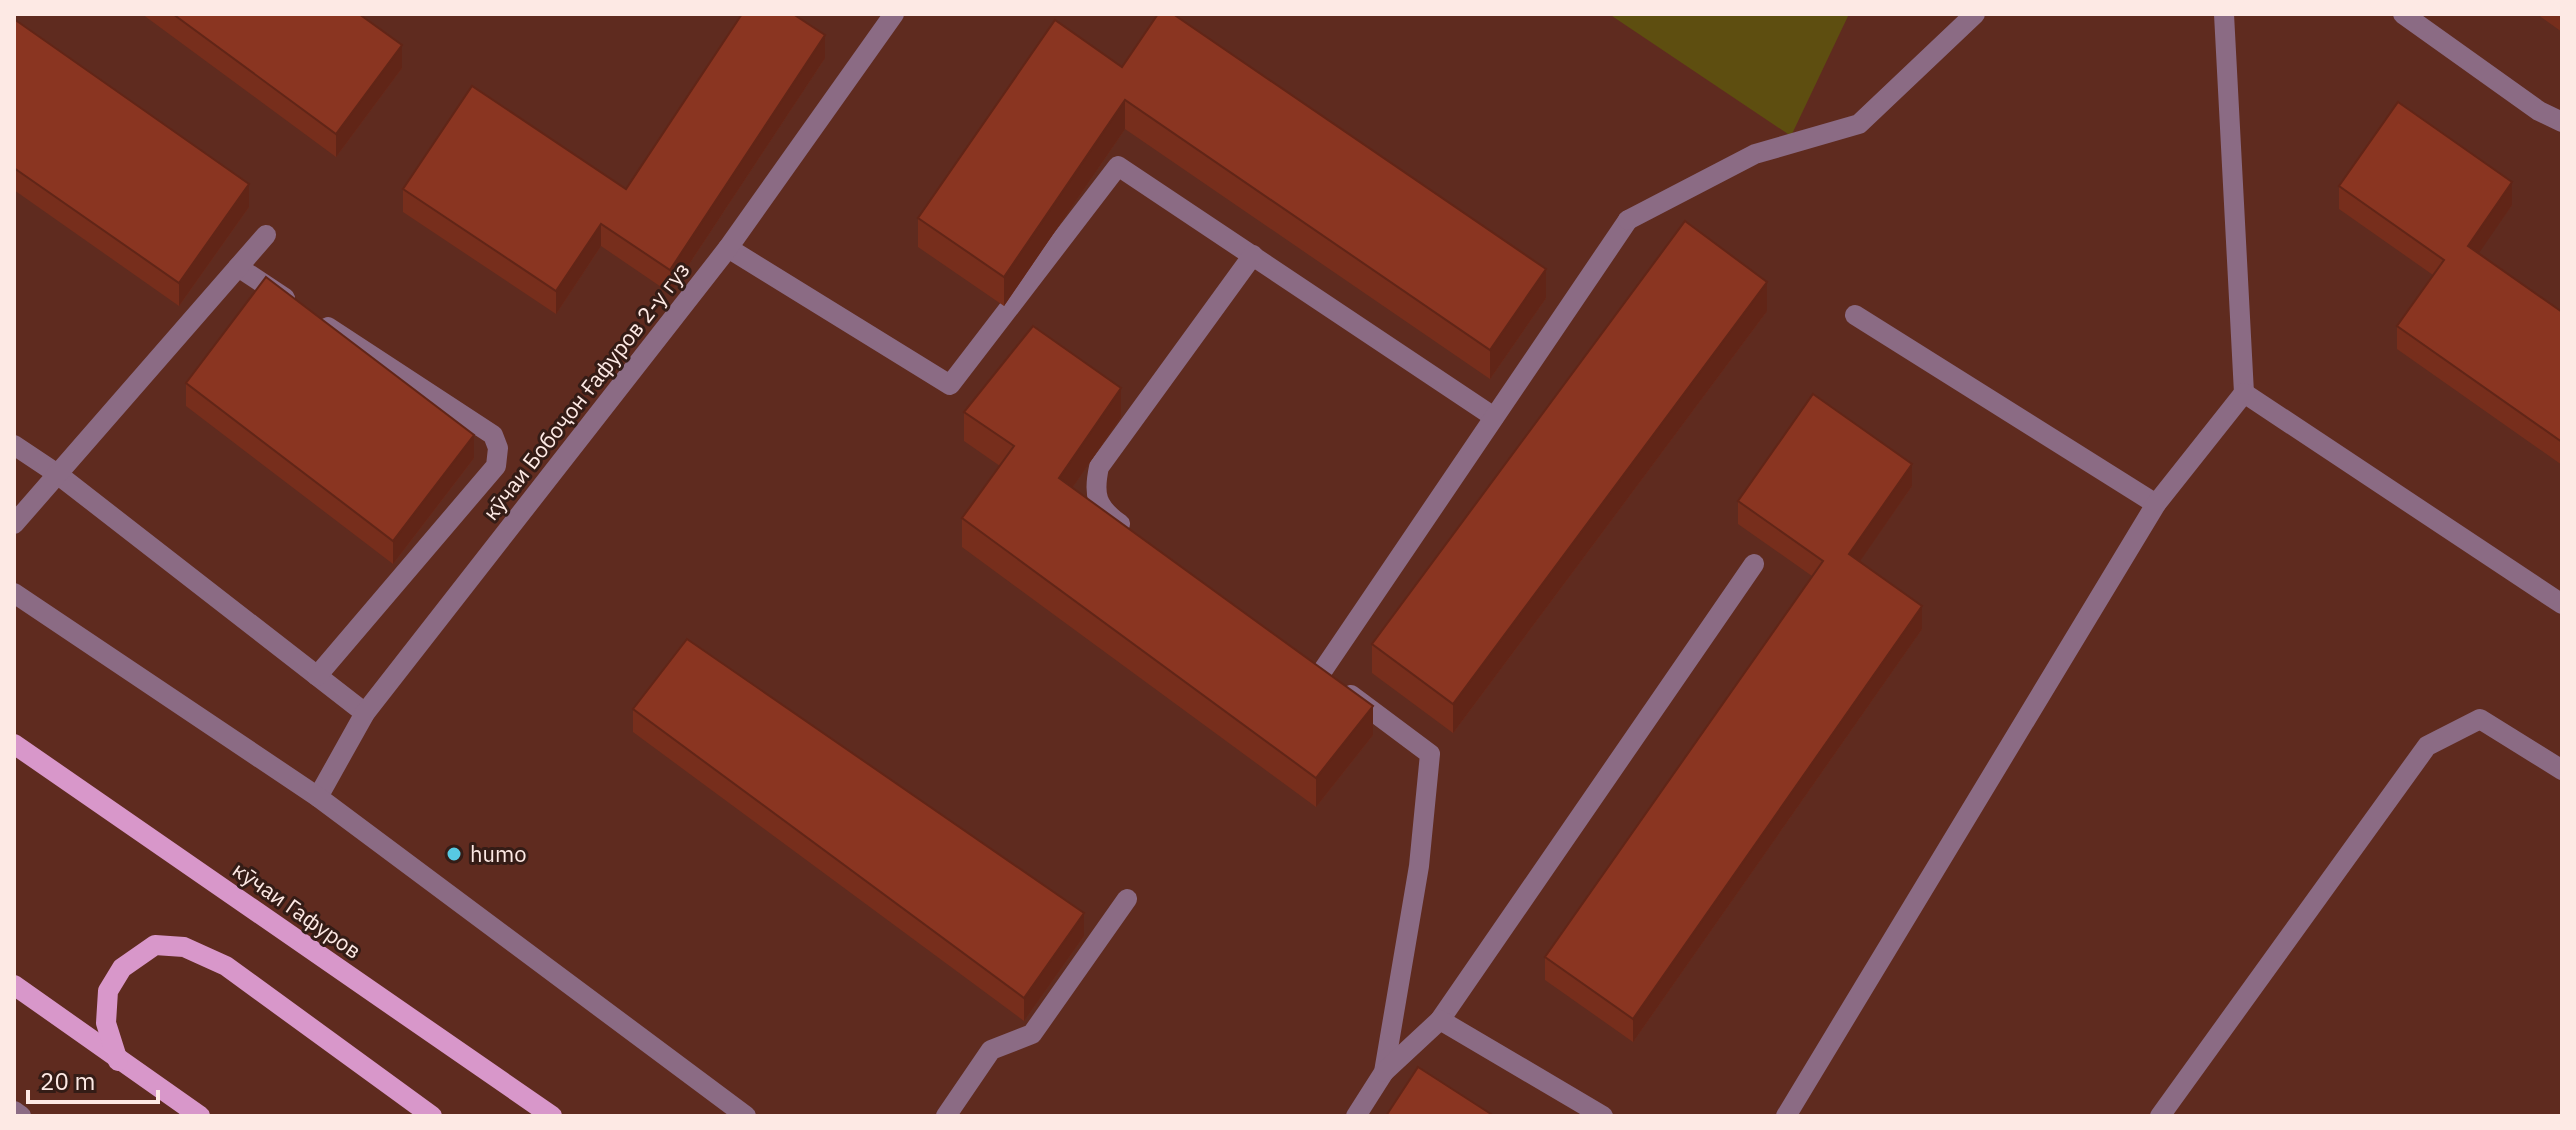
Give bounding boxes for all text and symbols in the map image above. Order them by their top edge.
street label: кӯчаи Бобоҷон Ғафуров 2-у гуз [476,256,696,526]
place label: humo [470,839,527,868]
marker: humo [445,845,463,863]
street label: кӯчаи Гафуров [227,855,367,965]
scale bar [28,1054,158,1104]
text: 20 m [40,1065,95,1097]

